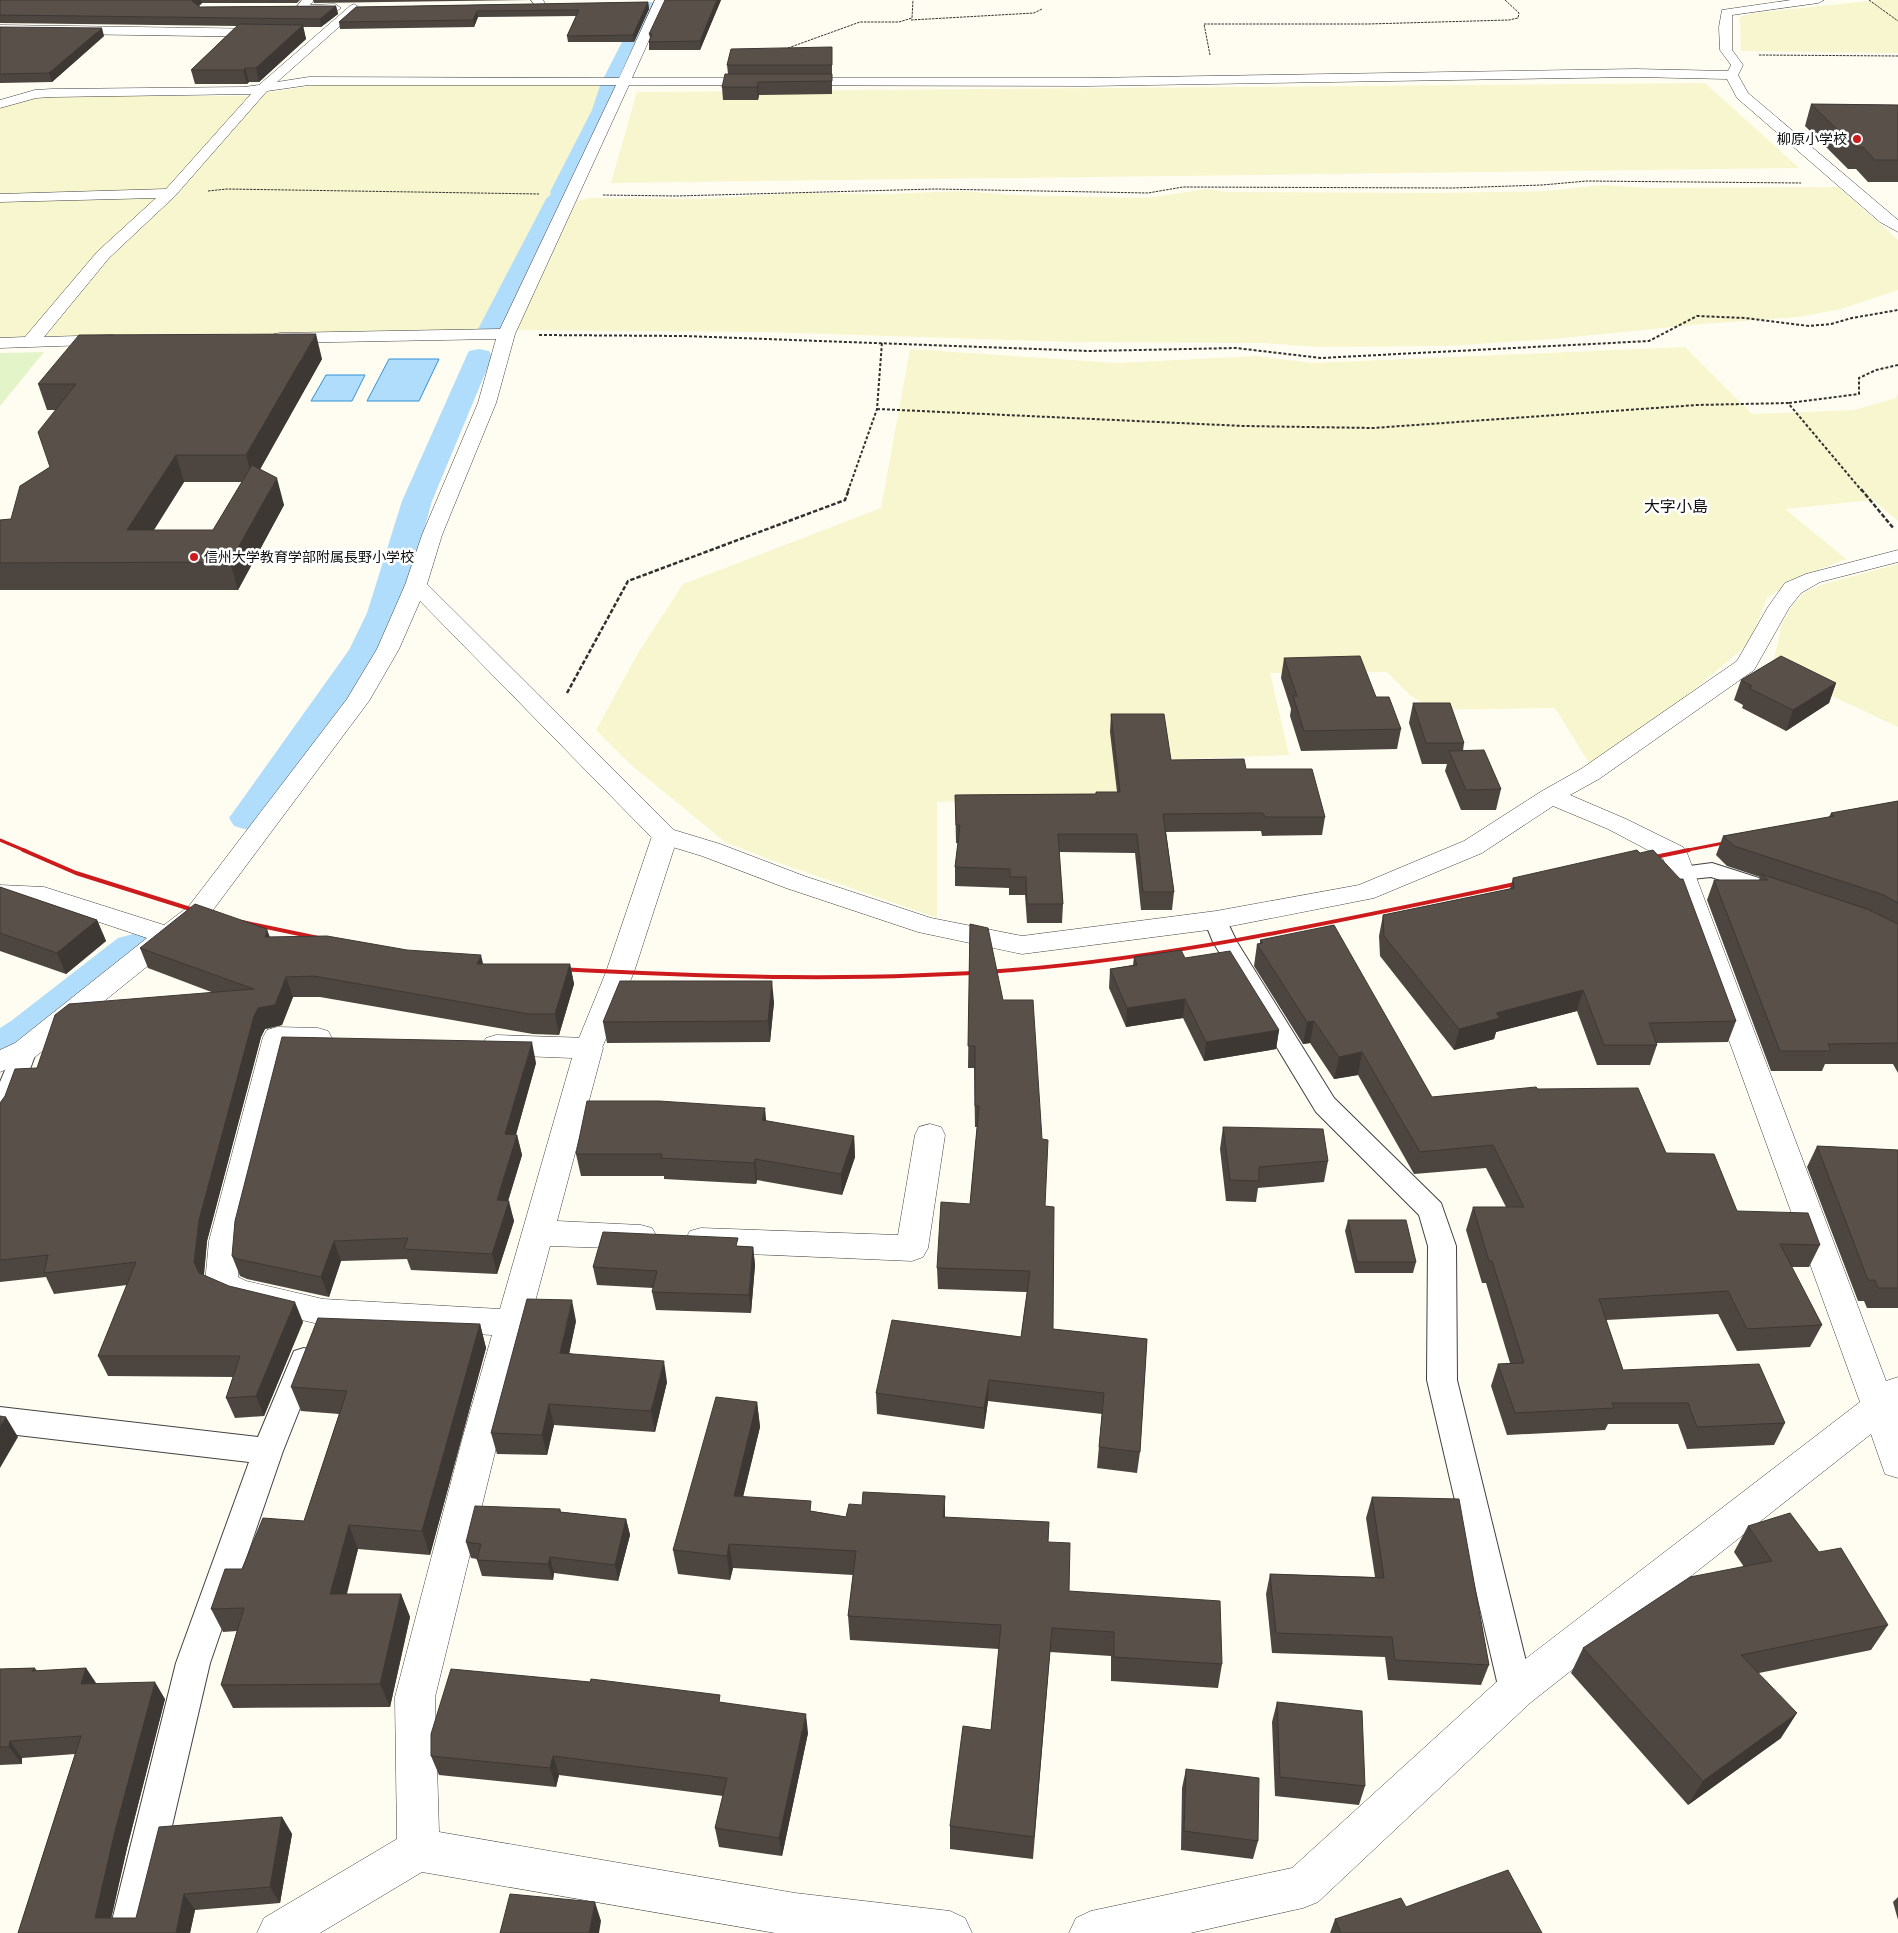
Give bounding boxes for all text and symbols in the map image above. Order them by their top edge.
place label: 柳原小学校 [1777,130,1847,148]
marker: 柳原小学校 [1851,133,1863,145]
district label: 大字小島 [1644,496,1708,516]
place label: 信州大学教育学部附属長野小学校 [204,548,414,566]
marker: 信州大学教育学部附属長野小学校 [188,551,200,563]

